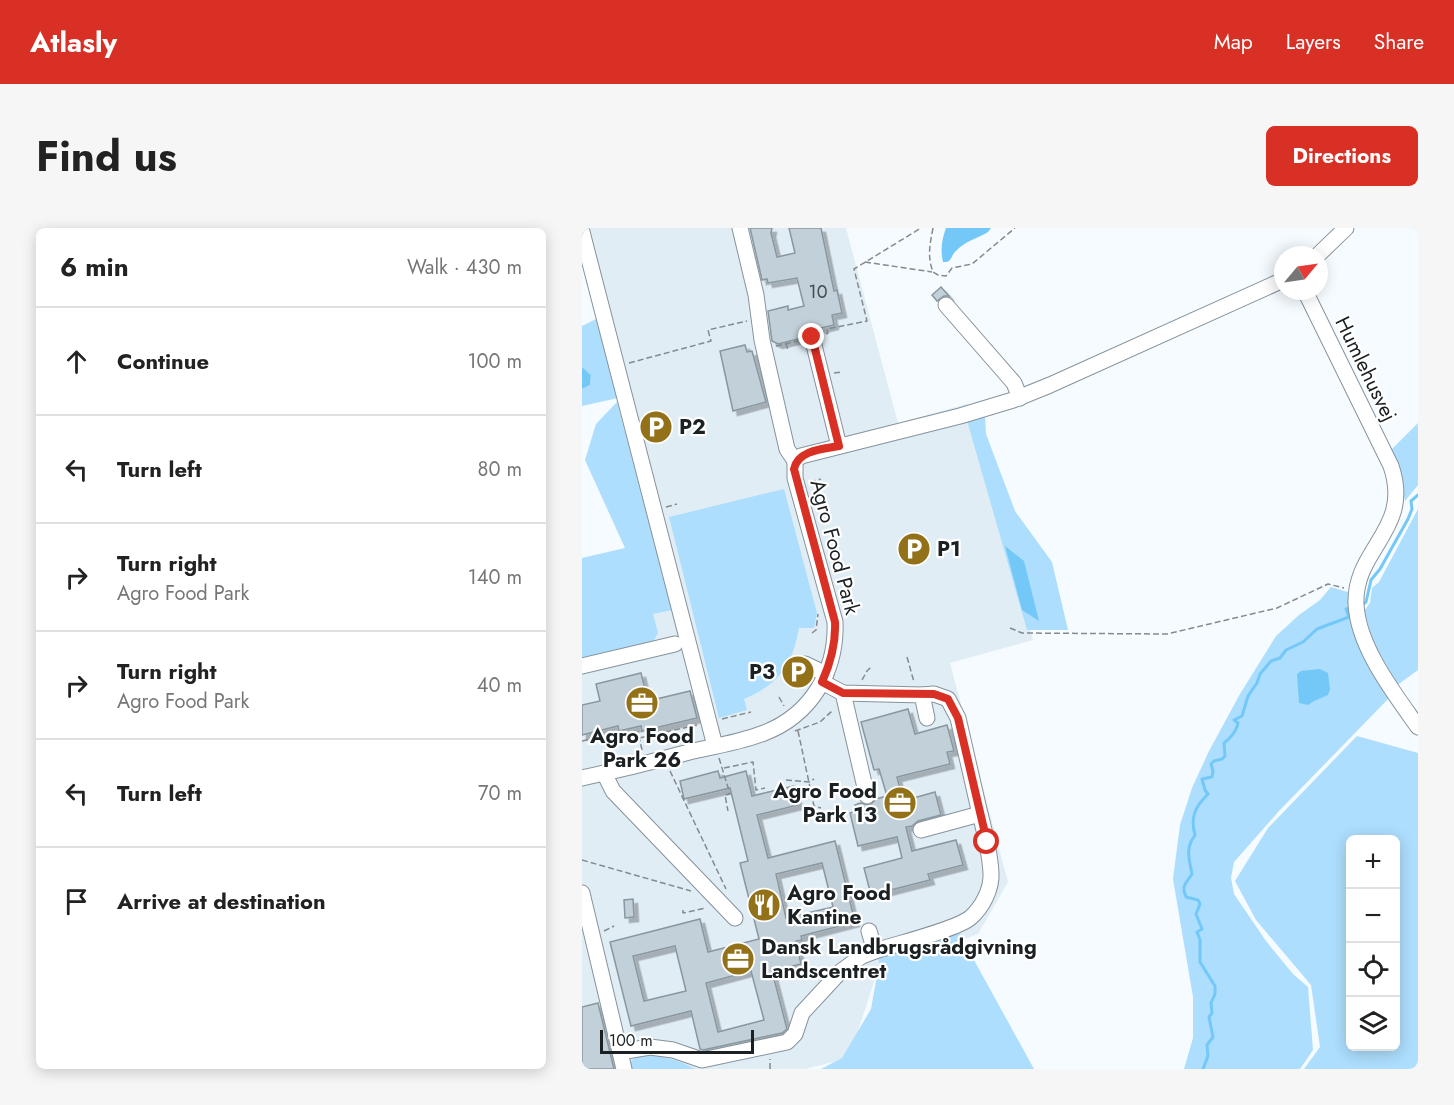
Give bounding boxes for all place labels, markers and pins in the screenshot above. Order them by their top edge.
parking icon: P2 [638,409,674,445]
place label: P2 [679,412,706,442]
parking icon: P1 [896,531,932,567]
place label: P1 [937,534,961,564]
parking icon: P3 [780,654,816,690]
place label: P3 [749,657,775,687]
office icon: Agro Food Park 26 [624,685,660,721]
place label: Agro Food Park 26 [589,721,694,775]
place label: Agro Food Park 13 [772,776,877,830]
office icon: Agro Food Park 13 [882,785,918,821]
place label: Agro Food Kantine [786,878,891,932]
restaurant icon: Agro Food Kantine [746,887,782,923]
place label: Dansk Landbrugsrådgivning Landscentret [761,932,1037,986]
office icon: Dansk Landbrugsrådgivning Landscentret [720,941,756,977]

